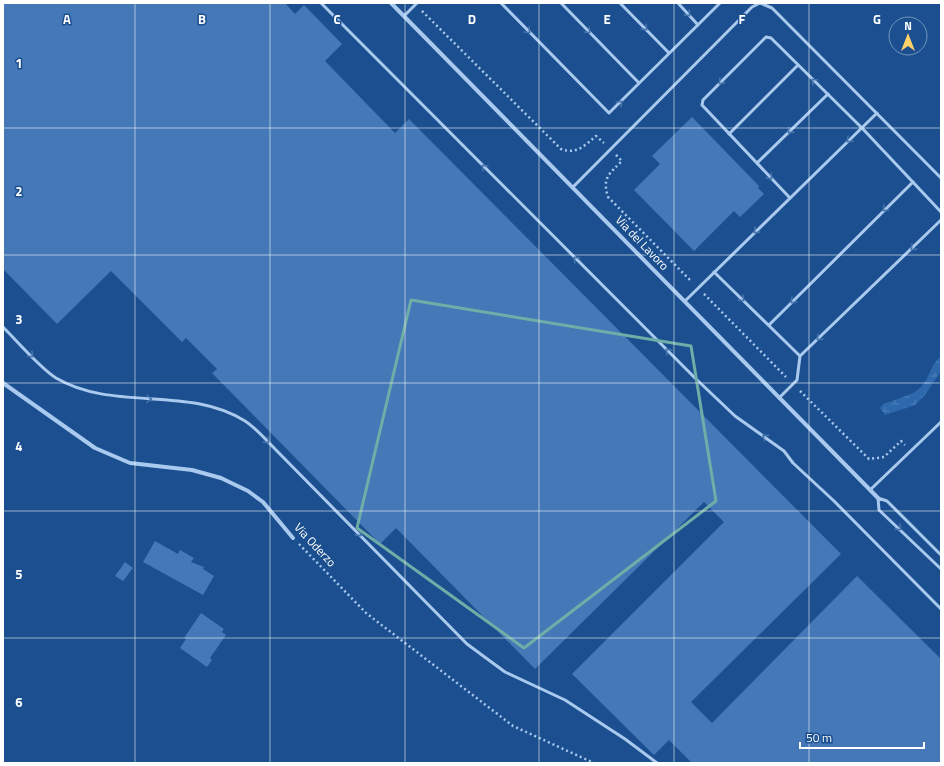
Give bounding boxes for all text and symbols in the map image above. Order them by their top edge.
text: A [63,9,71,29]
text: B [198,9,206,29]
text: C [333,9,341,29]
text: D [468,9,476,29]
text: E [603,9,611,29]
one-way arrow [683,9,691,17]
text: F [739,9,746,29]
text: G [873,9,881,29]
north arrow [888,16,928,56]
text: N [904,18,912,34]
one-way arrow [640,23,648,31]
one-way arrow [523,26,531,34]
one-way arrow [583,26,591,34]
text: 1 [15,53,23,73]
one-way arrow [718,77,726,85]
one-way arrow [811,78,819,86]
one-way arrow [615,100,623,108]
one-way arrow [787,126,795,134]
one-way arrow [846,136,854,143]
one-way arrow [481,164,489,172]
one-way arrow [765,172,773,180]
text: 2 [15,181,23,201]
one-way arrow [882,204,890,212]
street label: Via del Lavoro [611,211,674,274]
one-way arrow [753,226,761,234]
one-way arrow [910,243,918,250]
one-way arrow [573,256,581,264]
one-way arrow [737,294,745,302]
one-way arrow [790,296,798,304]
text: 3 [15,309,23,329]
one-way arrow [816,333,824,341]
one-way arrow [665,348,673,356]
one-way arrow [26,350,33,357]
one-way arrow [146,394,152,403]
one-way arrow [762,435,769,442]
text: 4 [15,436,23,456]
one-way arrow [262,436,270,444]
street label: Via Oderzo [290,518,341,571]
one-way arrow [894,524,902,531]
one-way arrow [354,529,361,537]
text: 5 [15,564,23,584]
text: 6 [15,692,23,712]
scale bar [800,724,924,750]
text: 50 m [806,728,832,747]

